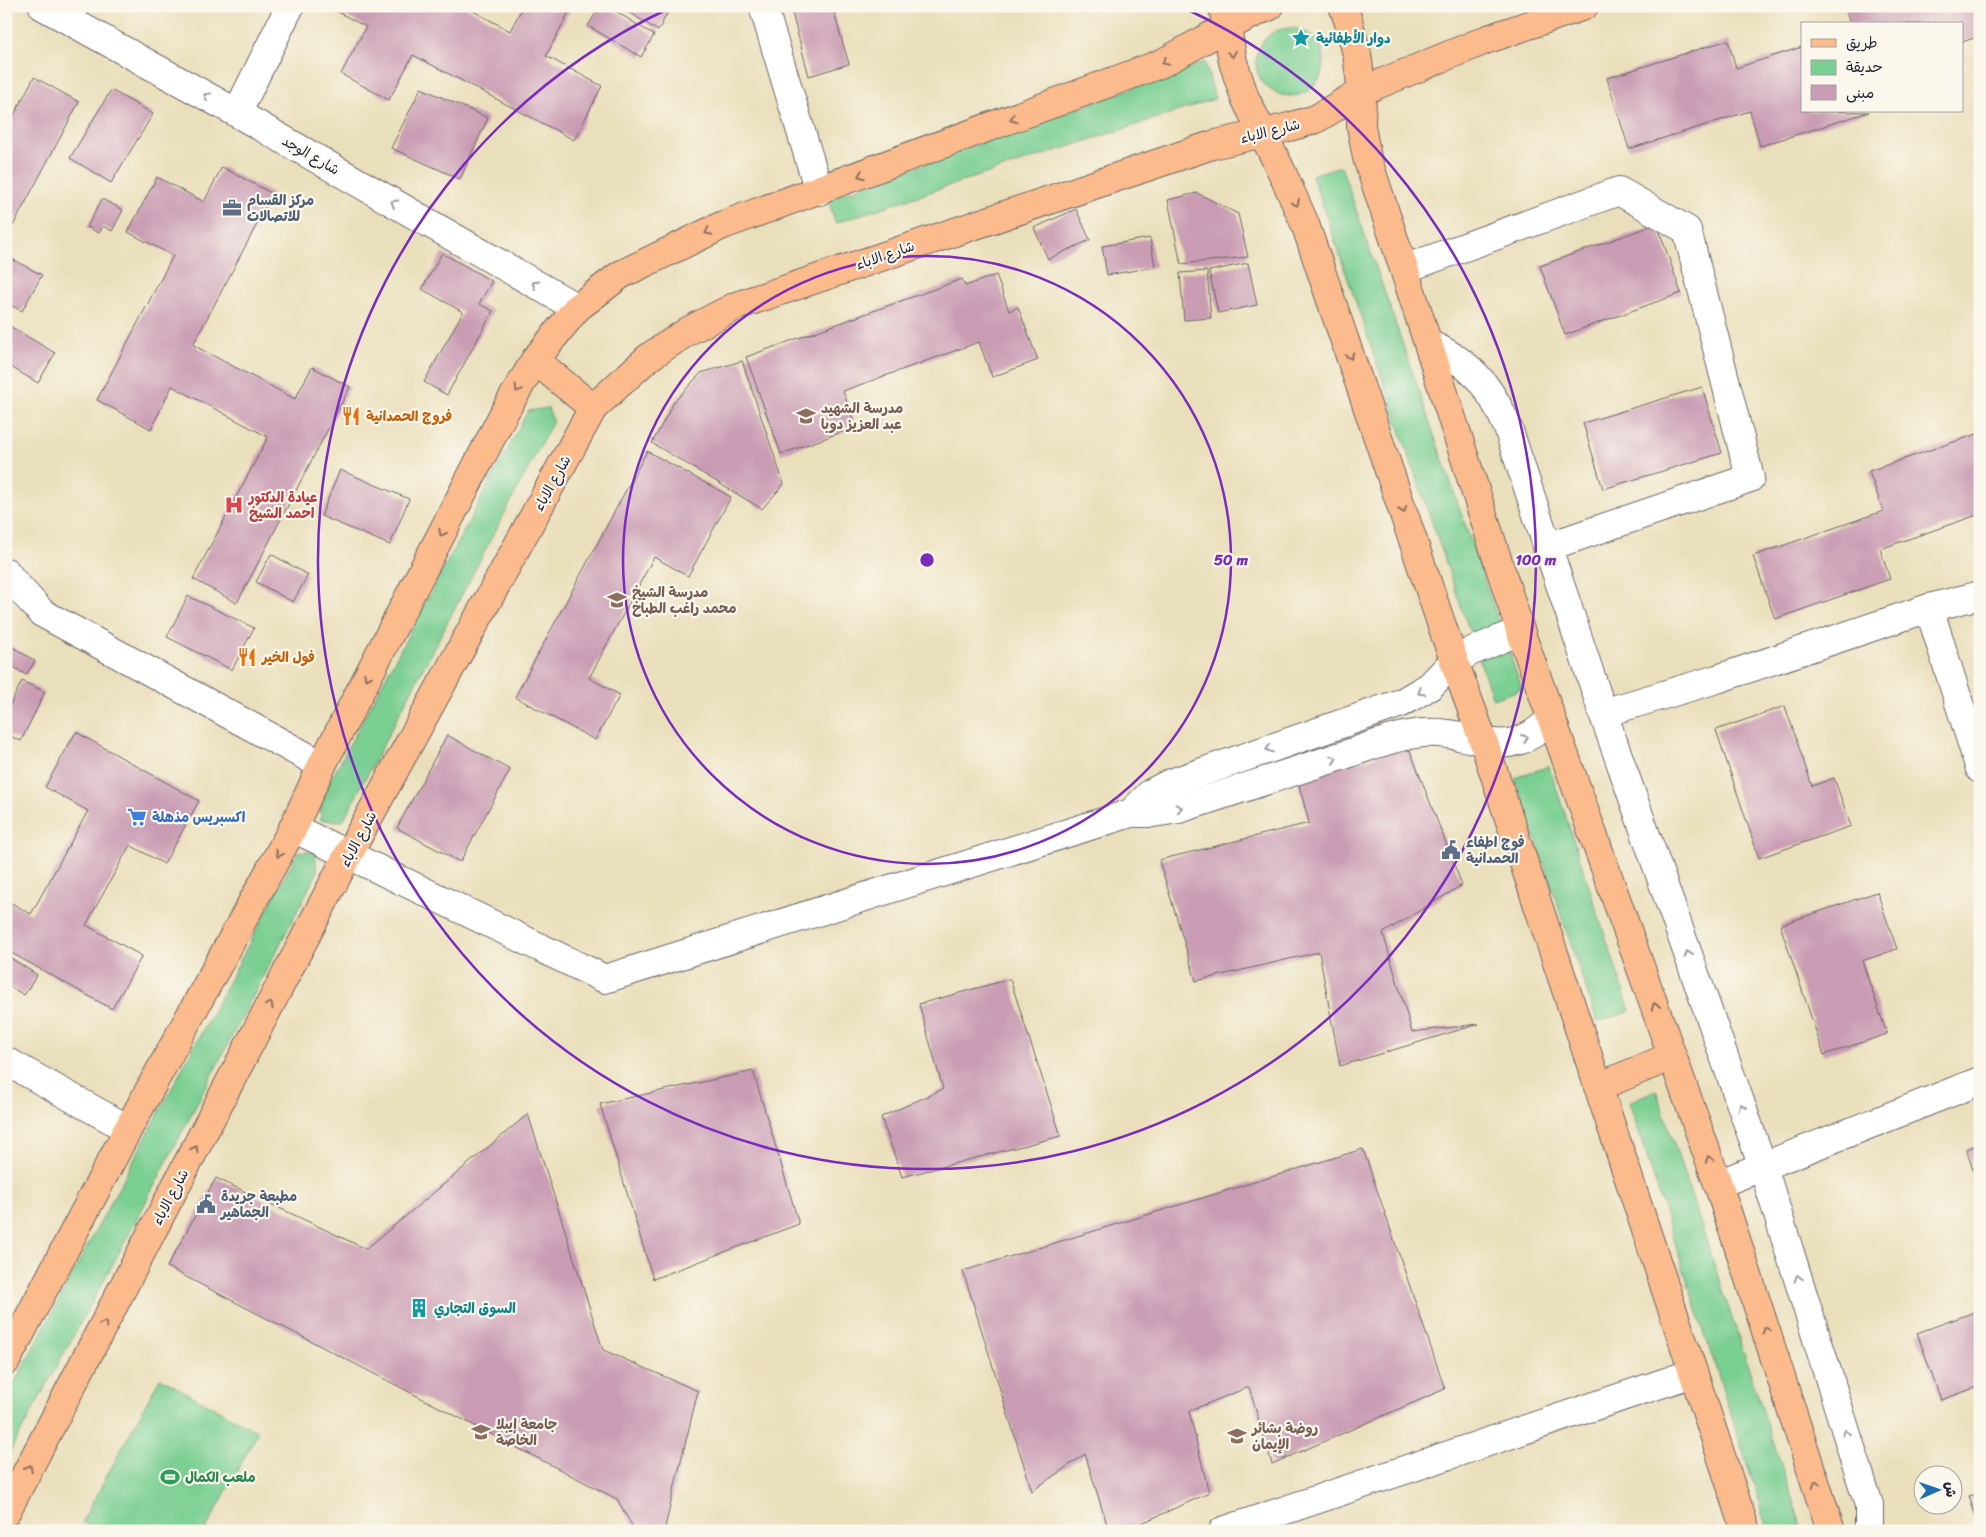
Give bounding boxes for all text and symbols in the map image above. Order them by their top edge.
legend [1801,22,1964,112]
place label: دوار الأطفائية [1316,26,1391,51]
place icon: دوار الأطفائية [1290,27,1312,49]
text: طريق [1846,30,1878,56]
one-way arrow [1227,50,1237,58]
text: حديقة [1846,54,1883,80]
one-way arrow [1161,55,1170,66]
text: مبنى [1846,80,1874,106]
one-way arrow [204,92,213,102]
street label: شارع الاباء [1237,112,1303,151]
one-way arrow [1009,113,1018,123]
street label: شارع الوجد [277,129,344,182]
one-way arrow [857,169,866,179]
place label: مركز القسام للاتصالات [247,188,314,229]
office icon: مركز القسام للاتصالات [221,197,243,219]
one-way arrow [1289,198,1300,207]
one-way arrow [391,199,400,209]
one-way arrow [705,226,714,236]
street label: شارع الاباء [852,234,918,277]
one-way arrow [532,280,541,290]
one-way arrow [1344,351,1354,360]
one-way arrow [514,384,524,393]
place label: مدرسة الشهيد عبد العزيز دوبا [821,396,903,437]
place label: فروج الحمدانية [366,404,452,429]
restaurant icon: فروج الحمدانية [340,405,362,427]
school or university icon: مدرسة الشهيد عبد العزيز دوبا [795,405,817,427]
street label: شارع الاباء [527,450,578,516]
place label: عيادة الدكتور احمد الشيخ [247,485,318,526]
hospital icon: عيادة الدكتور احمد الشيخ [223,494,245,516]
one-way arrow [1397,505,1407,514]
one-way arrow [438,528,448,537]
text: 50 m [1214,547,1249,573]
text: 100 m [1516,547,1557,573]
centre of rings [918,551,936,569]
place label: مدرسة الشيخ محمد راغب الطباخ [632,580,737,621]
school or university icon: مدرسة الشيخ محمد راغب الطباخ [606,589,628,611]
place label: فول الخير [260,645,315,670]
restaurant icon: فول الخير [236,646,258,668]
one-way arrow [363,672,373,681]
one-way arrow [1417,685,1426,695]
one-way arrow [1520,734,1529,745]
one-way arrow [1266,743,1274,753]
one-way arrow [1329,754,1338,764]
one-way arrow [1175,803,1184,814]
place label: اكسبريس مذهلة [152,805,246,830]
supermarket icon: اكسبريس مذهلة [126,806,148,828]
street label: شارع الاباء [333,806,384,872]
place label: فوج اطفاء الحمدانية [1466,830,1525,871]
public building icon: فوج اطفاء الحمدانية [1440,839,1462,861]
one-way arrow [275,849,285,858]
one-way arrow [1684,950,1694,958]
one-way arrow [264,1001,274,1010]
one-way arrow [1651,1002,1661,1011]
one-way arrow [1738,1103,1748,1112]
one-way arrow [189,1145,199,1154]
one-way arrow [1705,1155,1715,1164]
street label: شارع الاباء [145,1164,196,1230]
place label: مطبعة جريدة الجماهير [219,1184,297,1225]
public building icon: مطبعة جريدة الجماهير [195,1193,217,1215]
one-way arrow [1793,1274,1803,1283]
place label: السوق التجاري [434,1296,516,1321]
building icon: السوق التجاري [408,1297,430,1319]
one-way arrow [98,1320,108,1329]
one-way arrow [1762,1326,1772,1335]
place label: جامعة إيبلا الخاصة [496,1412,557,1453]
place label: روضة بشائر الإيمان [1250,1416,1318,1457]
school or university icon: جامعة إيبلا الخاصة [470,1421,492,1443]
school or university icon: روضة بشائر الإيمان [1226,1425,1248,1447]
one-way arrow [1842,1430,1852,1438]
north arrow [1914,1464,1964,1514]
one-way arrow [23,1465,33,1474]
place label: ملعب الكمال [185,1465,256,1490]
sports icon: ملعب الكمال [159,1466,181,1488]
one-way arrow [1812,1481,1822,1489]
text: ش [1938,1481,1963,1498]

